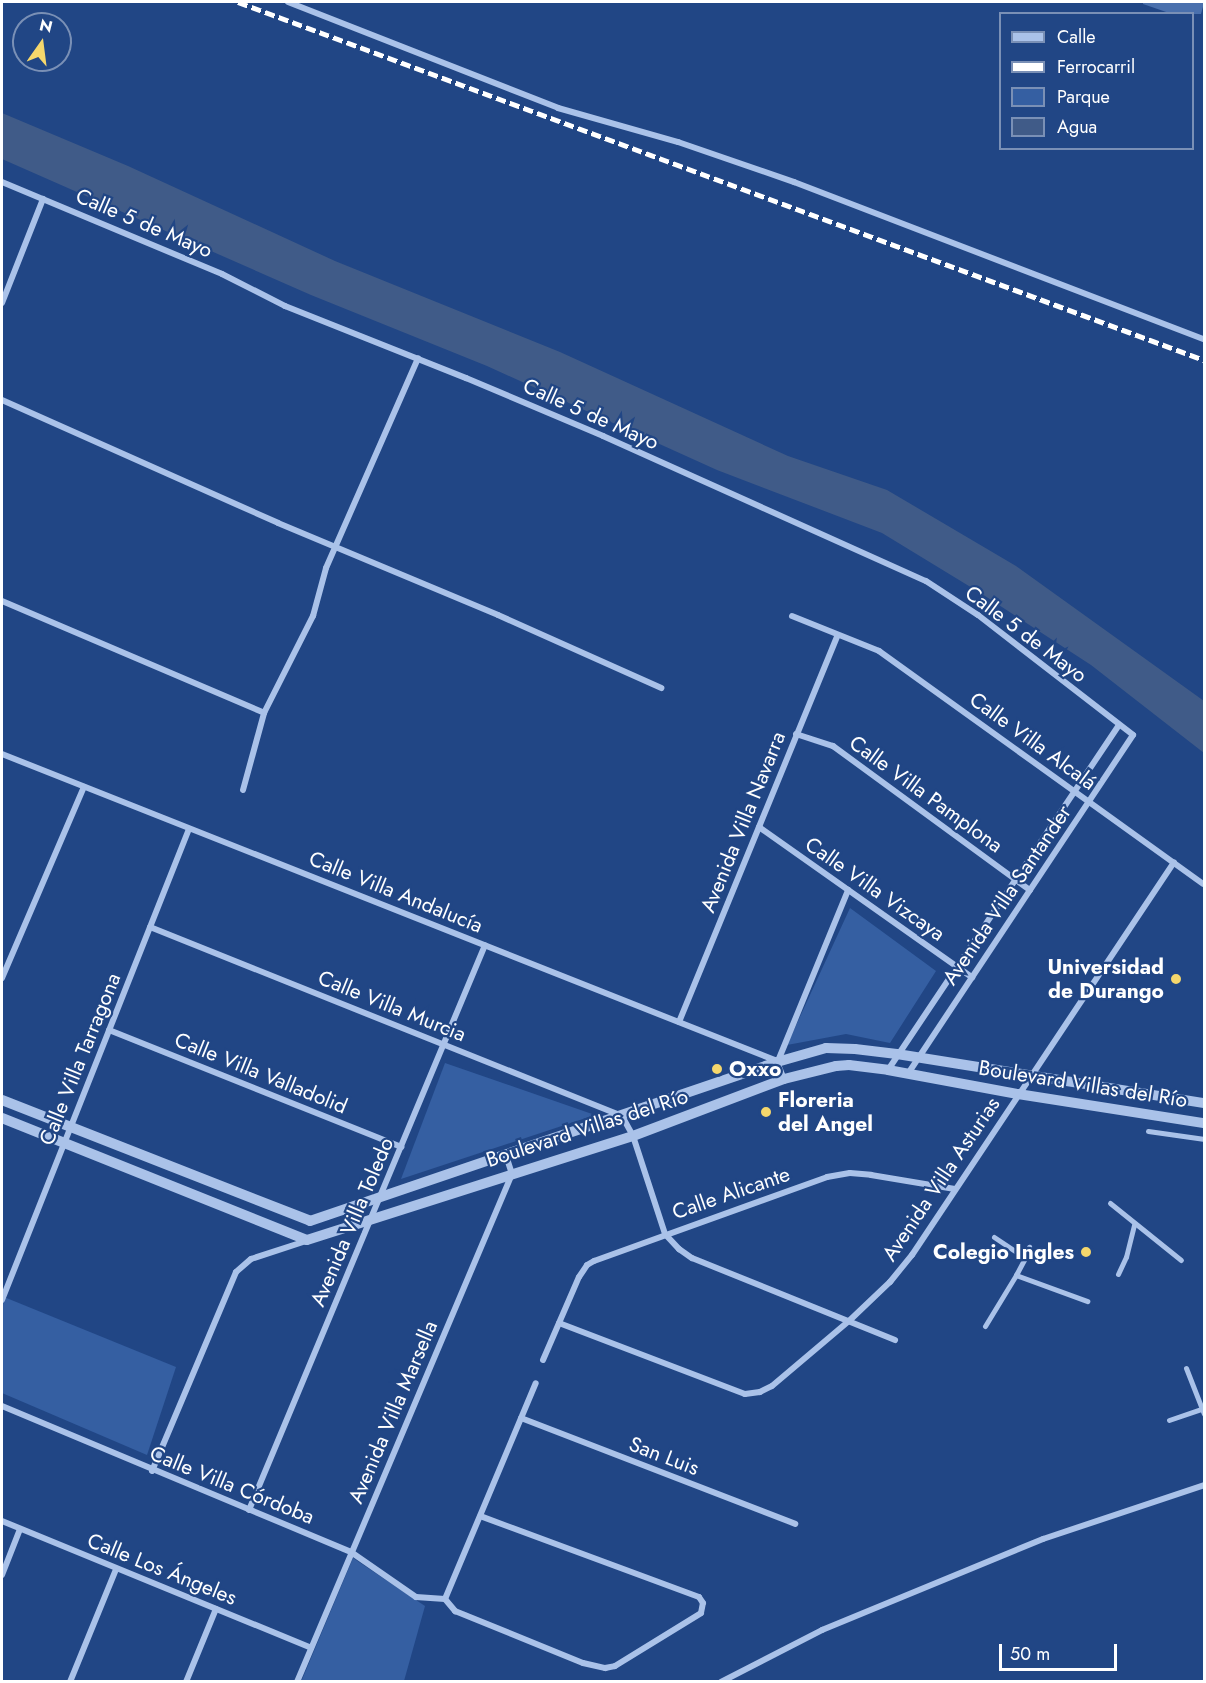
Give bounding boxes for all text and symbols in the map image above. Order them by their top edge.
north arrow [12,12,72,72]
legend [999,12,1194,150]
text: N [37,13,55,39]
text: Calle [1057,24,1096,50]
text: Ferrocarril [1057,54,1135,80]
text: Parque [1057,84,1110,110]
text: Agua [1057,114,1097,140]
street label: Calle 5 de Mayo [72,183,216,263]
street label: Calle 5 de Mayo [519,373,663,455]
street label: Calle 5 de Mayo [960,580,1092,688]
street label: Calle Villa Alcalá [965,687,1101,795]
street label: Avenida Villa Navarra [695,728,791,916]
street label: Calle Villa Pamplona [844,730,1008,858]
street label: Avenida Villa Santander [937,800,1077,990]
street label: Calle Villa Vizcaya [800,831,950,947]
street label: Calle Villa Andalucía [305,846,487,938]
place label: Universidad de Durango [1047,954,1164,1004]
street label: Calle Villa Murcia [314,965,470,1047]
street label: Calle Villa Tarragona [34,969,126,1149]
marker: Universidad de Durango [1169,972,1183,986]
street label: Calle Villa Valladolid [171,1027,351,1119]
street label: Boulevard Villas del Río [977,1055,1189,1113]
place label: Oxxo [729,1056,781,1082]
marker: Oxxo [710,1062,724,1076]
street label: Boulevard Villas del Río [483,1083,691,1173]
place label: Floreria del Angel [778,1087,873,1137]
street label: Avenida Villa Asturias [877,1092,1005,1266]
marker: Floreria del Angel [759,1105,773,1119]
street label: Avenida Villa Toledo [305,1134,399,1310]
street label: Calle Alicante [669,1161,793,1225]
place label: Colegio Ingles [933,1239,1074,1265]
marker: Colegio Ingles [1079,1245,1093,1259]
street label: Avenida Villa Marsella [343,1317,443,1507]
street label: San Luis [625,1431,703,1481]
street label: Calle Villa Córdoba [146,1441,318,1529]
street label: Calle Los Ángeles [84,1528,240,1610]
scale bar [1002,1632,1120,1670]
text: 50 m [1010,1641,1050,1667]

